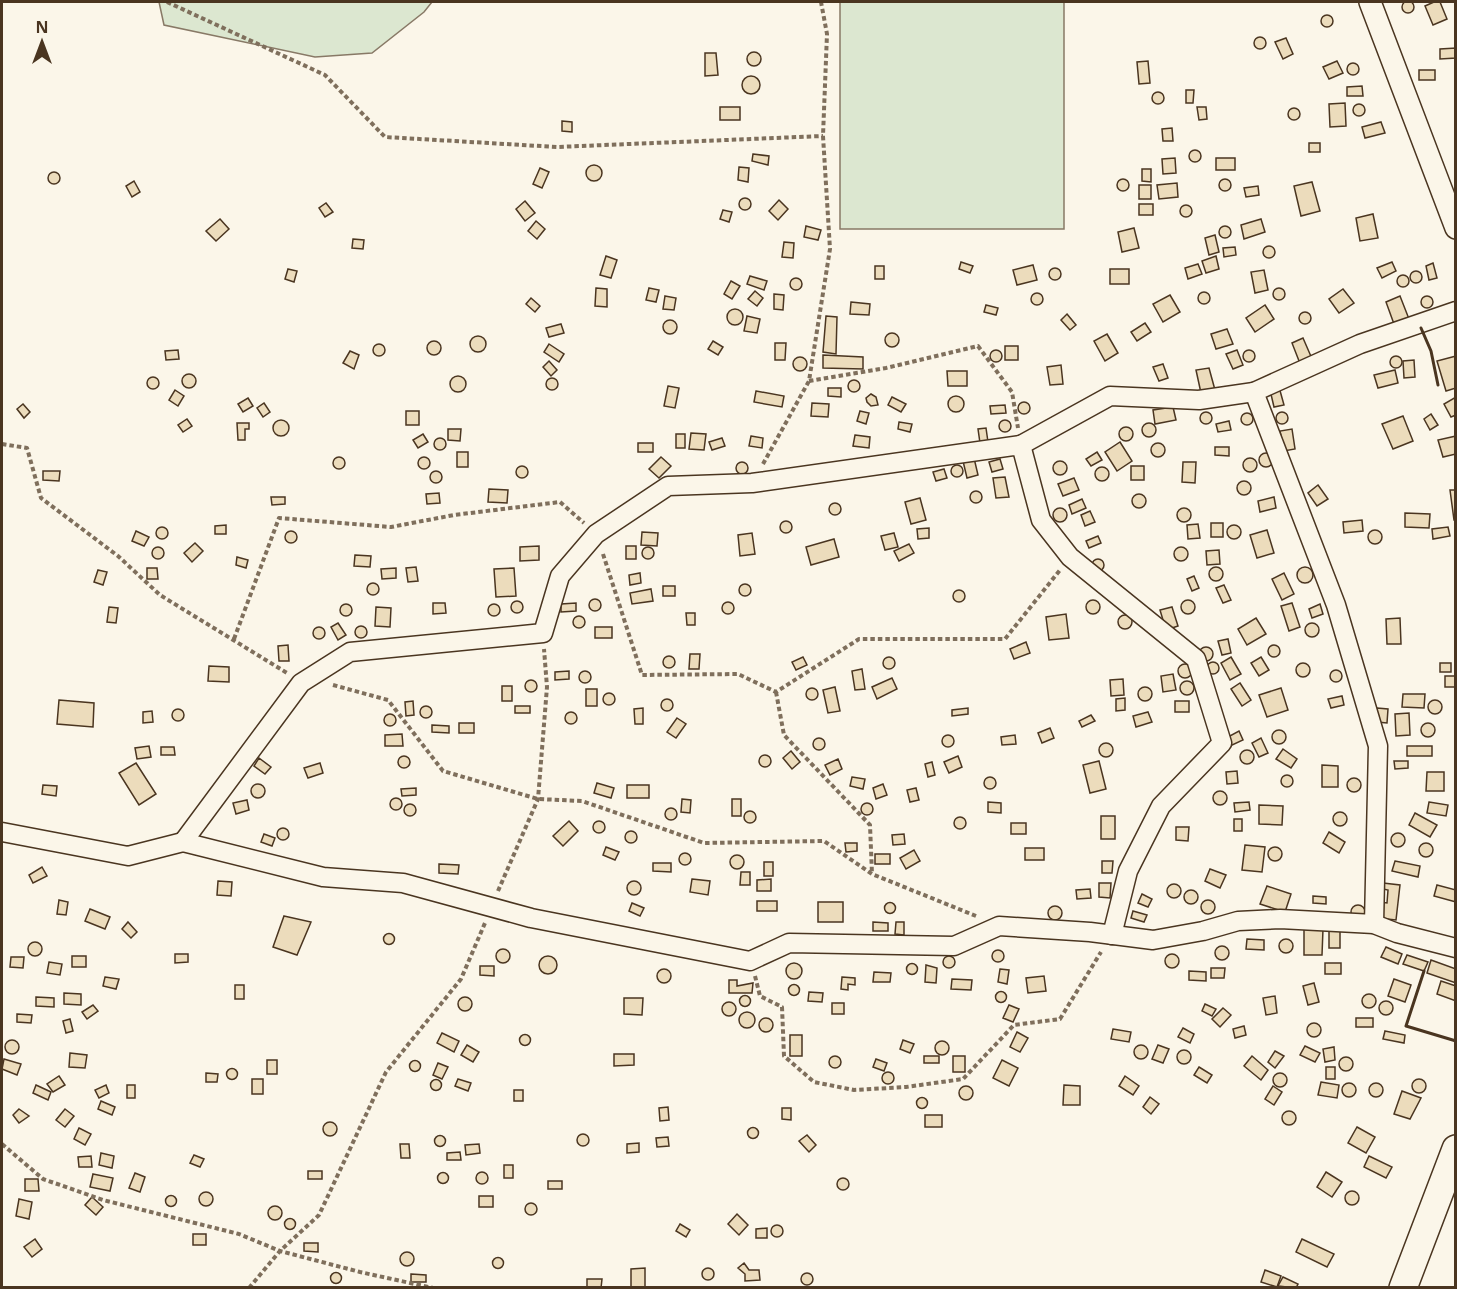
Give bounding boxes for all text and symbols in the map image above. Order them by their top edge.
north arrow [12,12,72,72]
text: N [35,16,49,38]

